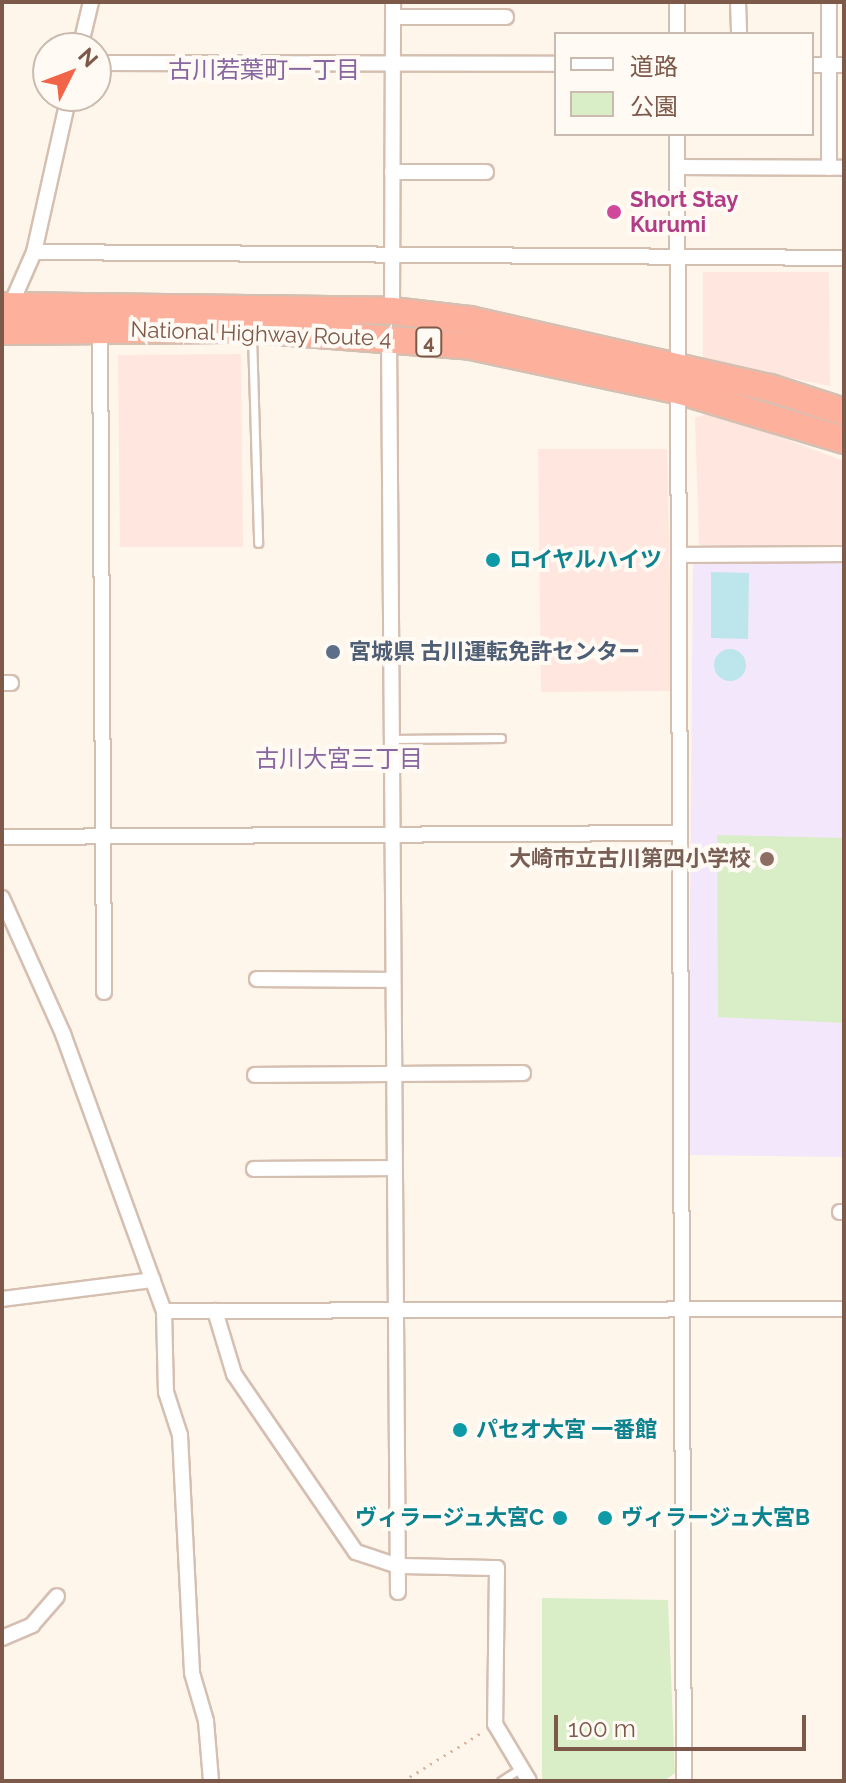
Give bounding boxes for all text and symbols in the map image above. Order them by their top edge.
north arrow [32,32,112,112]
legend [554,32,814,136]
text: N [73,42,104,72]
text: 道路 [630,52,678,81]
district label: 古川若葉町一丁目 [168,56,360,84]
text: 公園 [630,92,678,121]
place label: Short Stay Kurumi [630,186,738,238]
marker: Short Stay Kurumi [605,203,623,221]
street label: National Highway Route 4 [129,316,393,352]
road number: 4 [415,326,443,358]
place label: ロイヤルハイツ [509,547,663,573]
marker: ロイヤルハイツ [484,551,502,569]
place label: 宮城県 古川運転免許センター [349,639,640,665]
marker: 宮城県 古川運転免許センター [324,643,342,661]
district label: 古川大宮三丁目 [255,745,423,773]
place label: 大崎市立古川第四小学校 [509,846,751,872]
marker: 大崎市立古川第四小学校 [758,850,776,868]
place label: パセオ大宮 一番館 [476,1417,657,1443]
marker: パセオ大宮 一番館 [451,1421,469,1439]
place label: ヴィラージュ大宮C [353,1505,544,1531]
place label: ヴィラージュ大宮B [621,1505,812,1531]
marker: ヴィラージュ大宮C [551,1509,569,1527]
marker: ヴィラージュ大宮B [596,1509,614,1527]
scale bar [558,1699,810,1749]
text: 100 m [568,1714,636,1743]

